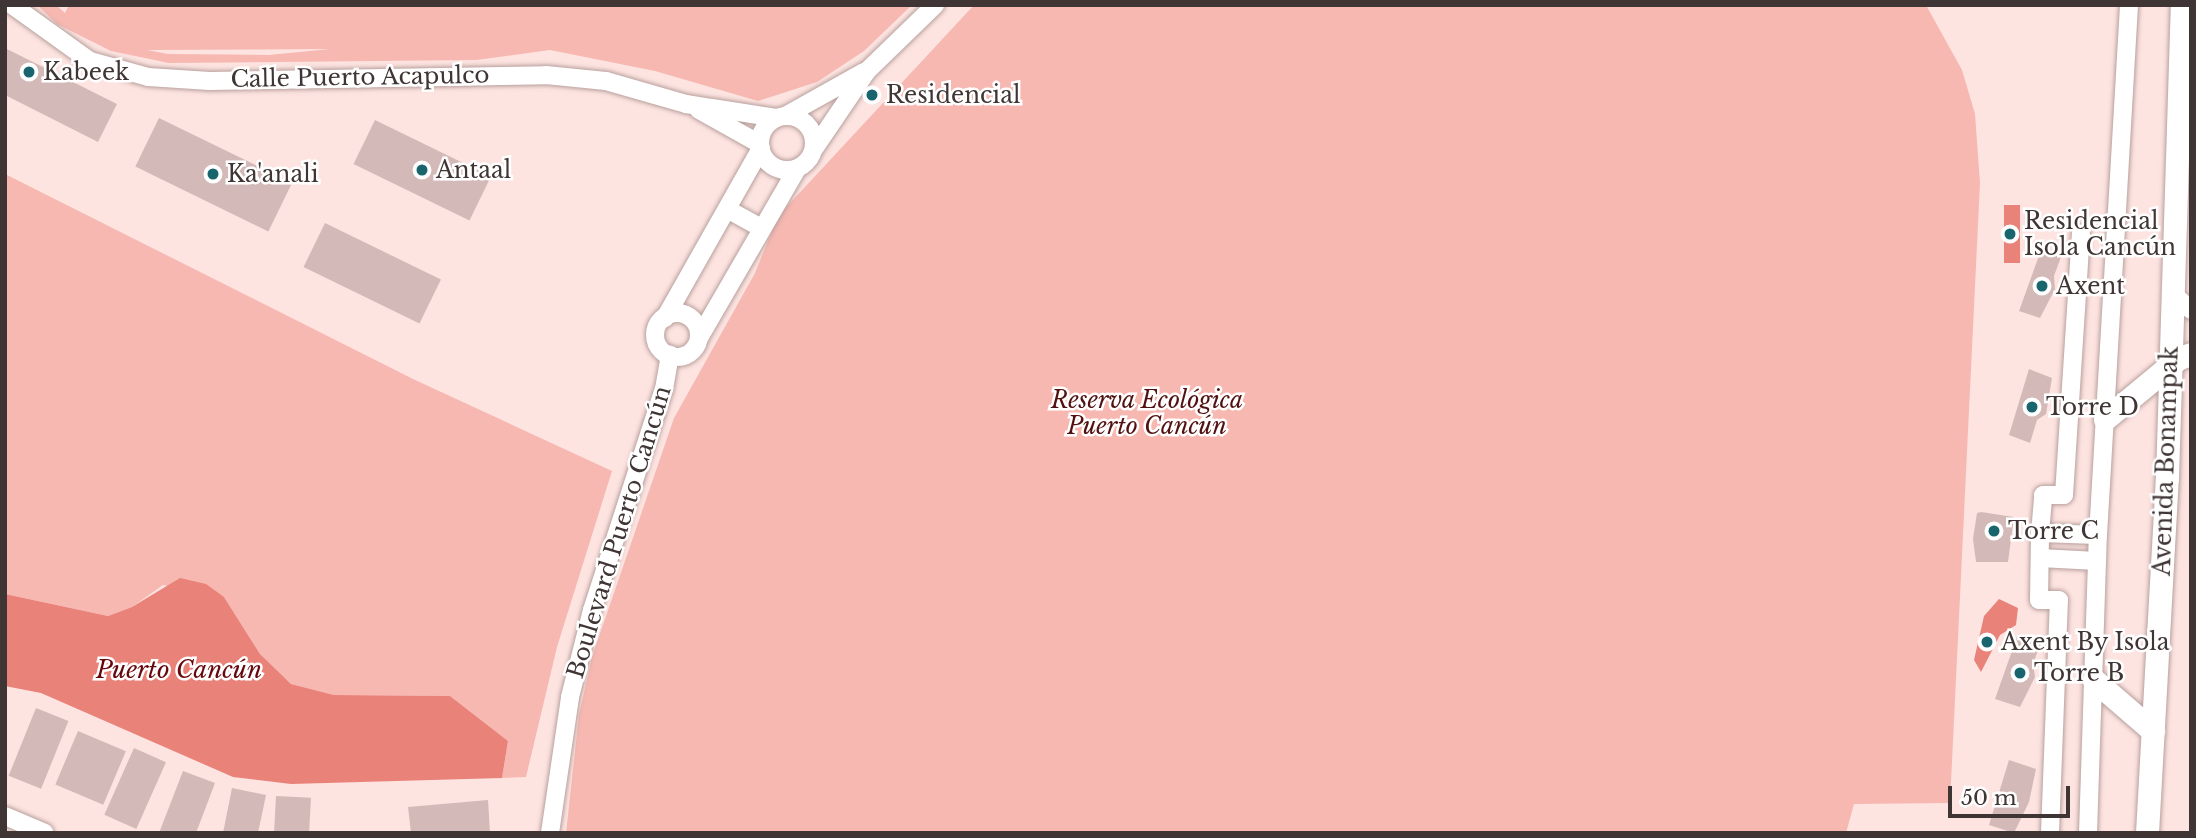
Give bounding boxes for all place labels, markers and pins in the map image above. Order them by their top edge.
place label: Kabeek [43,58,129,86]
marker: Kabeek [21,64,37,80]
place label: Residencial [886,81,1020,109]
marker: Residencial [864,87,880,103]
place label: Antaal [436,156,511,184]
place label: Ka'anali [227,160,318,188]
marker: Antaal [414,162,430,178]
marker: Ka'anali [205,166,221,182]
place label: Residencial Isola Cancún [2024,207,2176,261]
marker: Residencial Isola Cancún [2002,226,2018,242]
place label: Axent [2056,272,2125,300]
marker: Axent [2034,278,2050,294]
place label: Torre D [2046,393,2139,421]
marker: Torre D [2024,399,2040,415]
place label: Torre C [2008,517,2099,545]
marker: Torre C [1986,523,2002,539]
place label: Axent By Isola [2001,628,2170,656]
marker: Axent By Isola [1979,634,1995,650]
place label: Torre B [2034,659,2124,687]
marker: Torre B [2012,665,2028,681]

